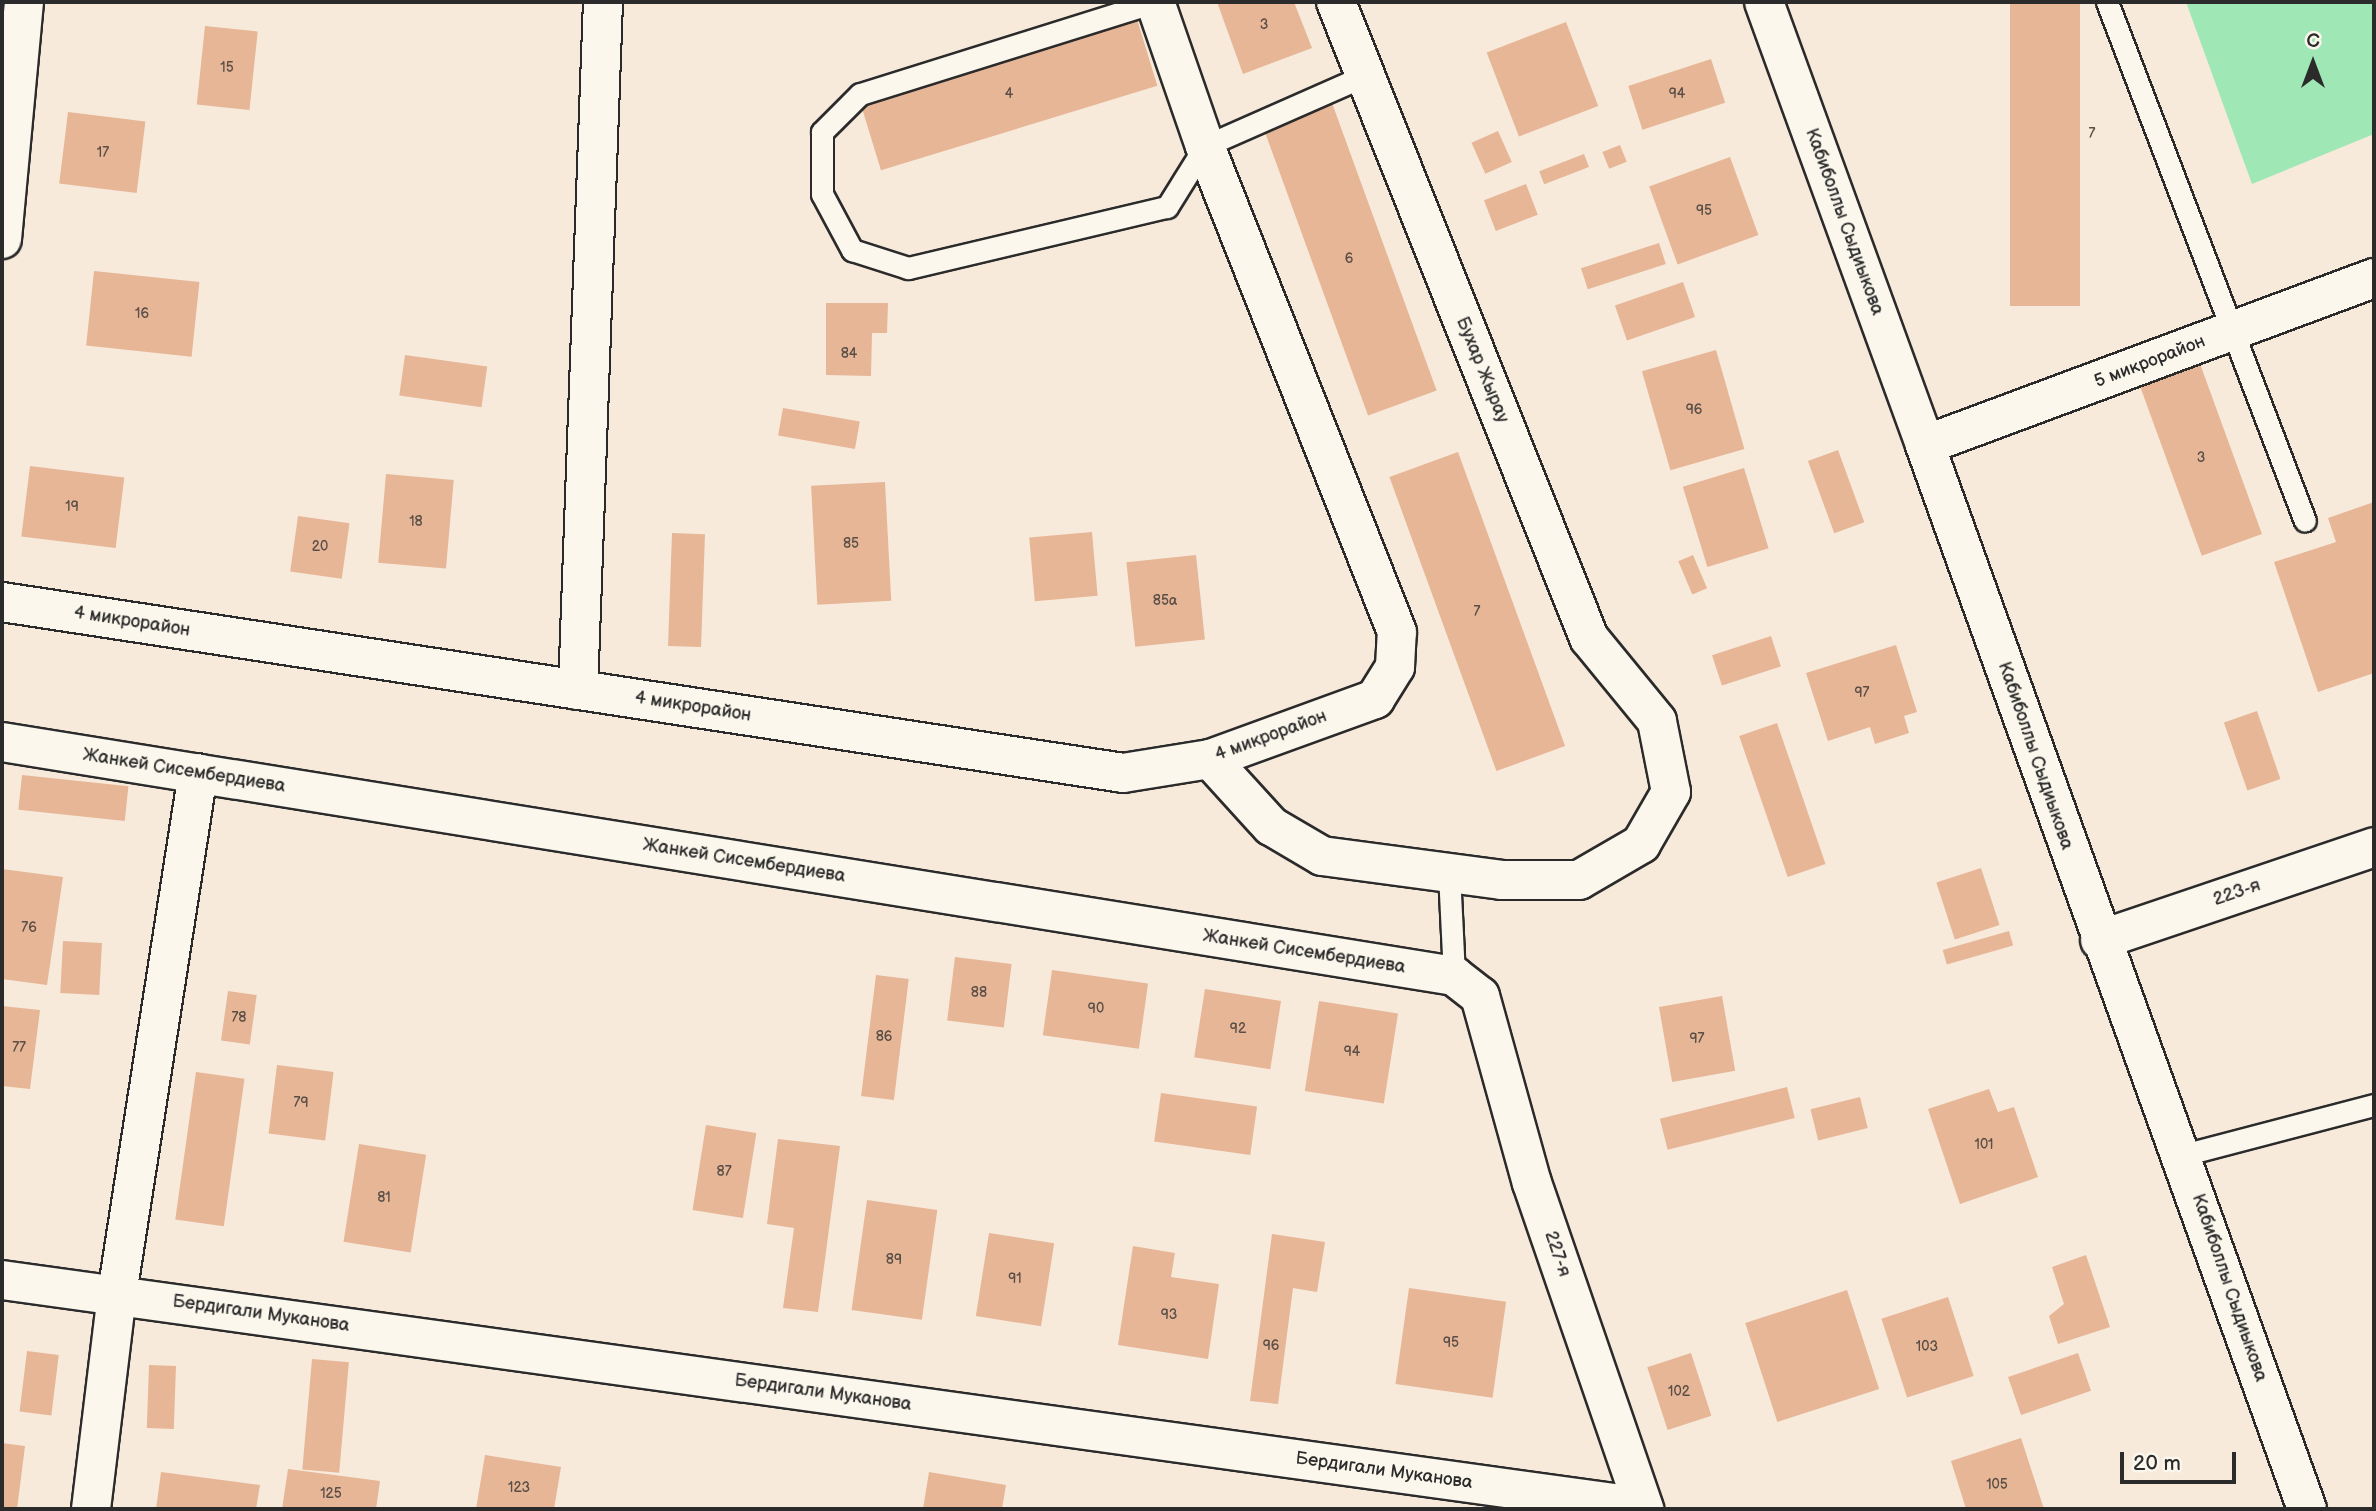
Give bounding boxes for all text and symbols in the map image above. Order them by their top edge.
house number: 3 [1260,17,1268,33]
north arrow [2278,28,2348,98]
text: С [2306,30,2320,53]
house number: 15 [220,60,234,76]
house number: 4 [1005,86,1013,102]
house number: 94 [1669,86,1685,102]
street label: Кабиболлы Сыдиыкова [1800,126,1888,318]
house number: 7 [2089,126,2095,142]
house number: 17 [97,145,109,161]
house number: 95 [1696,203,1712,219]
house number: 6 [1345,251,1353,267]
house number: 16 [135,306,149,322]
street label: Бухар Жырау [1451,314,1513,426]
street label: 5 микрорайон [2092,331,2208,393]
house number: 84 [841,346,857,362]
house number: 96 [1686,402,1702,418]
house number: 3 [2197,450,2205,466]
house number: 19 [65,499,79,515]
house number: 18 [409,514,423,530]
house number: 85 [843,536,859,552]
house number: 20 [312,539,328,555]
house number: 85а [1153,593,1177,609]
street label: 4 микрорайон [72,602,192,642]
house number: 7 [1474,604,1480,620]
street label: Кабиболлы Сыдиыкова [1993,659,2077,853]
house number: 97 [1855,685,1869,701]
street label: 4 микрорайон [633,687,753,727]
street label: 4 микрорайон [1212,706,1330,766]
street label: Жанкей Сисембердиева [81,744,287,798]
street label: Жанкей Сисембердиева [641,834,847,888]
street label: 223-я [2211,875,2263,911]
house number: 76 [21,920,37,936]
street label: Жанкей Сисембердиева [1201,925,1407,979]
house number: 88 [971,985,987,1001]
house number: 90 [1088,1001,1104,1017]
house number: 78 [231,1010,247,1026]
house number: 92 [1230,1021,1246,1037]
house number: 86 [876,1029,892,1045]
house number: 97 [1690,1031,1704,1047]
house number: 77 [12,1040,26,1056]
house number: 94 [1344,1044,1360,1060]
house number: 79 [294,1095,308,1111]
house number: 101 [1974,1137,1994,1153]
house number: 87 [716,1164,732,1180]
house number: 81 [377,1190,391,1206]
street label: Кабиболлы Сыдиыкова [2187,1191,2271,1385]
street label: 227-я [1539,1228,1575,1280]
house number: 89 [886,1252,902,1268]
house number: 91 [1008,1271,1022,1287]
street label: Бердигали Муканова [171,1291,351,1337]
house number: 93 [1161,1307,1177,1323]
house number: 95 [1443,1335,1459,1351]
house number: 96 [1263,1338,1279,1354]
house number: 103 [1916,1339,1938,1355]
street label: Бердигали Муканова [733,1370,913,1416]
house number: 102 [1668,1384,1690,1400]
scale bar [2124,1438,2240,1482]
street label: Бердигали Муканова [1294,1448,1474,1494]
text: 20 m [2133,1451,2181,1476]
house number: 105 [1986,1477,2008,1493]
house number: 123 [508,1480,530,1496]
house number: 125 [320,1486,342,1502]

